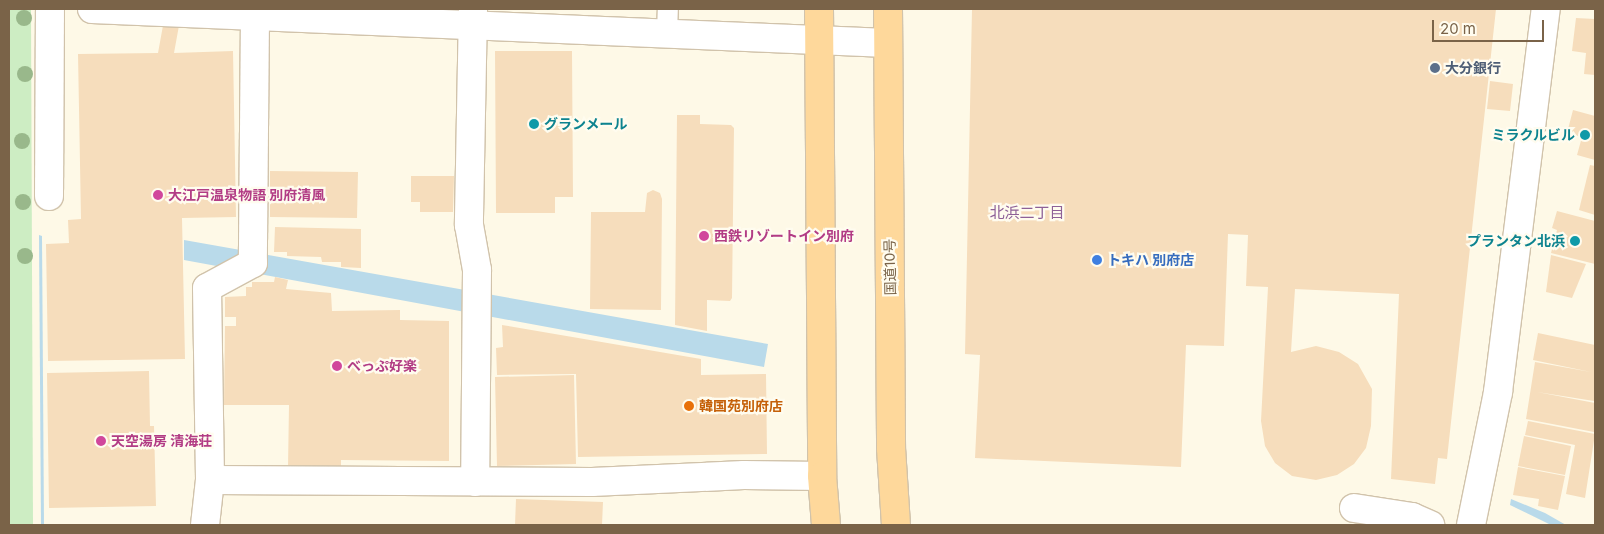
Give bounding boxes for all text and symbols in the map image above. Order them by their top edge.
scale bar [1434,10,1546,42]
text: 20 m [1440,19,1476,38]
place label: 大分銀行 [1445,60,1501,76]
marker: 大分銀行 [1429,62,1441,74]
place label: グランメール [544,116,628,132]
marker: グランメール [528,118,540,130]
place label: ミラクルビル [1491,127,1575,143]
marker: ミラクルビル [1579,129,1591,141]
place label: 大江戸温泉物語 別府清風 [168,187,325,203]
marker: 大江戸温泉物語 別府清風 [152,189,164,201]
district label: 北浜二丁目 [990,204,1064,222]
place label: 西鉄リゾートイン別府 [714,228,854,244]
marker: 西鉄リゾートイン別府 [698,230,710,242]
place label: プランタン北浜 [1467,233,1565,249]
marker: プランタン北浜 [1569,235,1581,247]
street label: 国道10号 [881,239,899,295]
place label: トキハ 別府店 [1107,252,1194,268]
marker: トキハ 別府店 [1091,254,1103,266]
place label: べっぷ好楽 [347,358,417,374]
marker: べっぷ好楽 [331,360,343,372]
place label: 韓国苑別府店 [699,398,783,414]
marker: 韓国苑別府店 [683,400,695,412]
place label: 天空湯房 清海荘 [111,433,212,449]
marker: 天空湯房 清海荘 [95,435,107,447]

